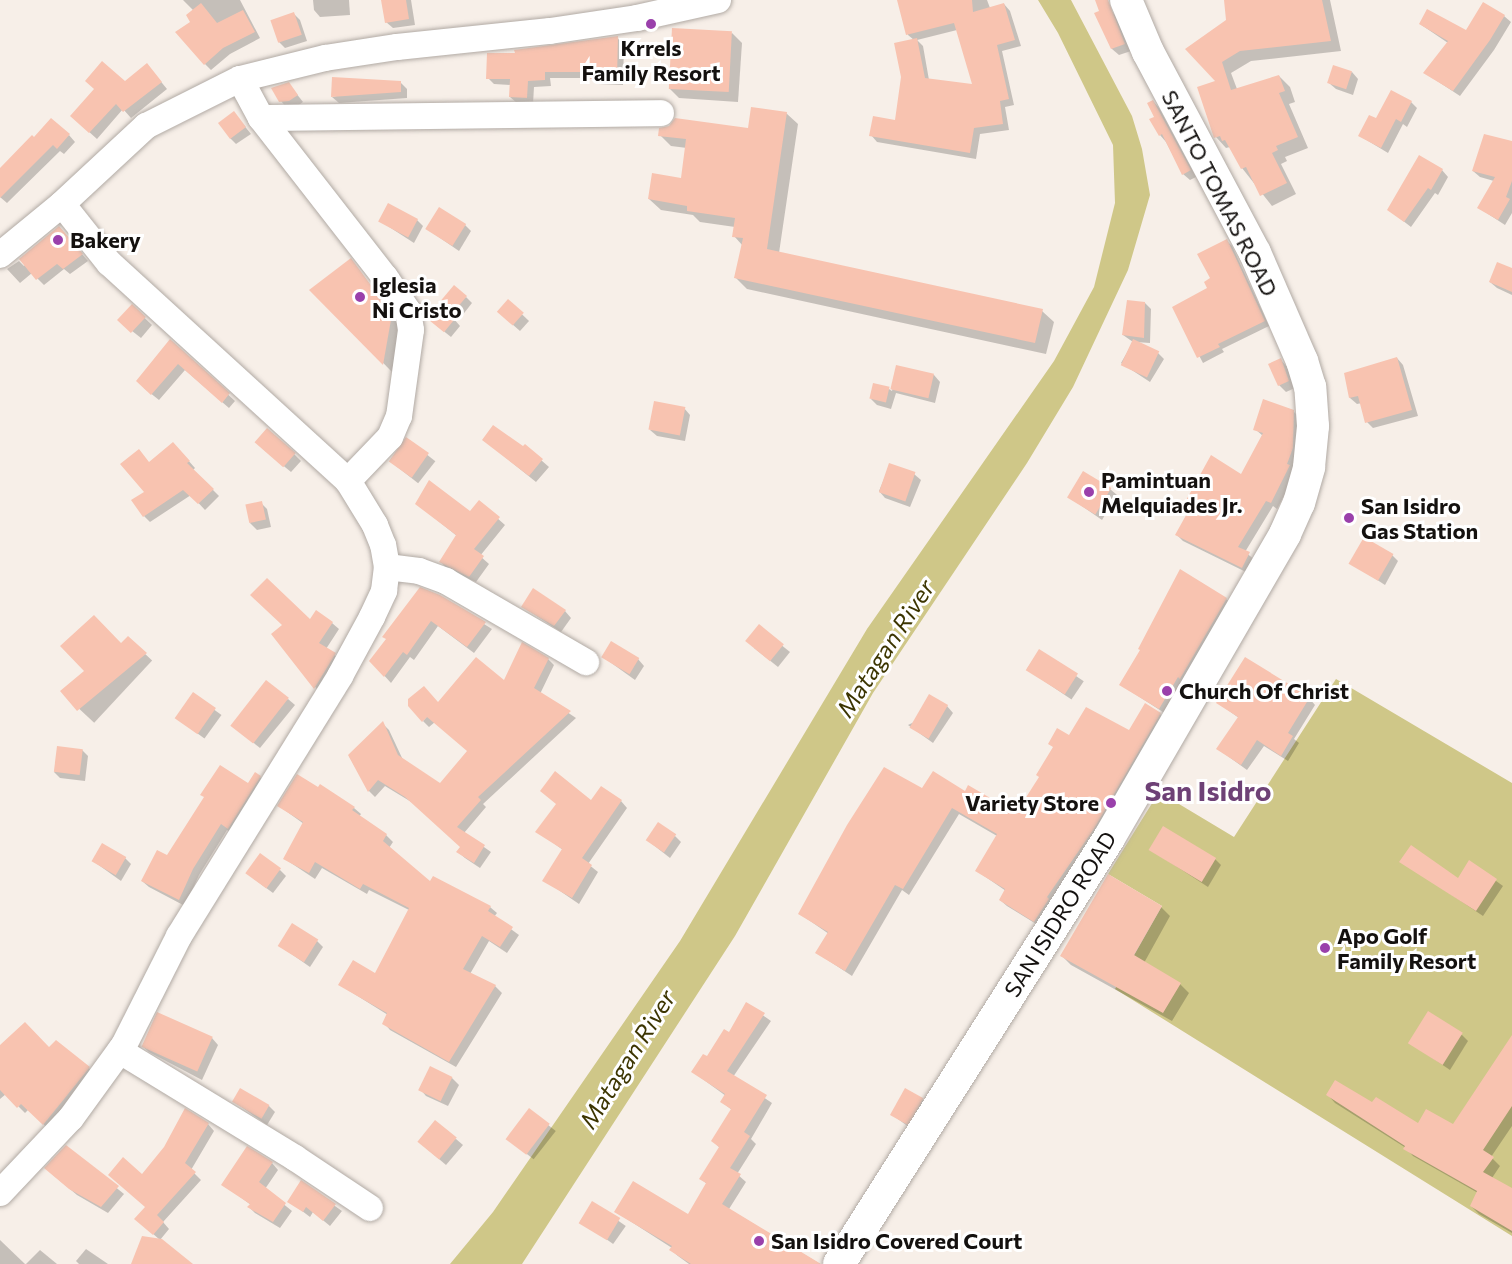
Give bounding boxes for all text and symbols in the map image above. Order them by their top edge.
marker: Krrels Family Resort [644,17,658,31]
place label: Krrels Family Resort [581,34,721,86]
street label: SANTO TOMAS ROAD [1157,86,1283,300]
place label: Bakery [70,227,141,253]
marker: Bakery [51,233,65,247]
place label: Iglesia Ni Cristo [372,271,462,322]
marker: Iglesia Ni Cristo [353,290,367,304]
place label: Pamintuan Melquiades Jr. [1101,466,1243,518]
marker: Pamintuan Melquiades Jr. [1082,485,1096,499]
place label: San Isidro Gas Station [1361,492,1478,544]
marker: San Isidro Gas Station [1342,511,1356,525]
water label: Matagan River [830,574,940,722]
place label: Church Of Christ [1179,678,1349,704]
marker: Church Of Christ [1160,684,1174,698]
district label: San Isidro [1144,773,1272,807]
place label: Variety Store [965,790,1099,816]
marker: Variety Store [1104,796,1118,810]
street label: SAN ISIDRO ROAD [998,826,1122,1002]
place label: Apo Golf Family Resort [1337,922,1476,974]
marker: Apo Golf Family Resort [1318,941,1332,955]
water label: Matagan River [573,984,681,1134]
place label: San Isidro Covered Court [771,1228,1022,1254]
marker: San Isidro Covered Court [752,1234,766,1248]

